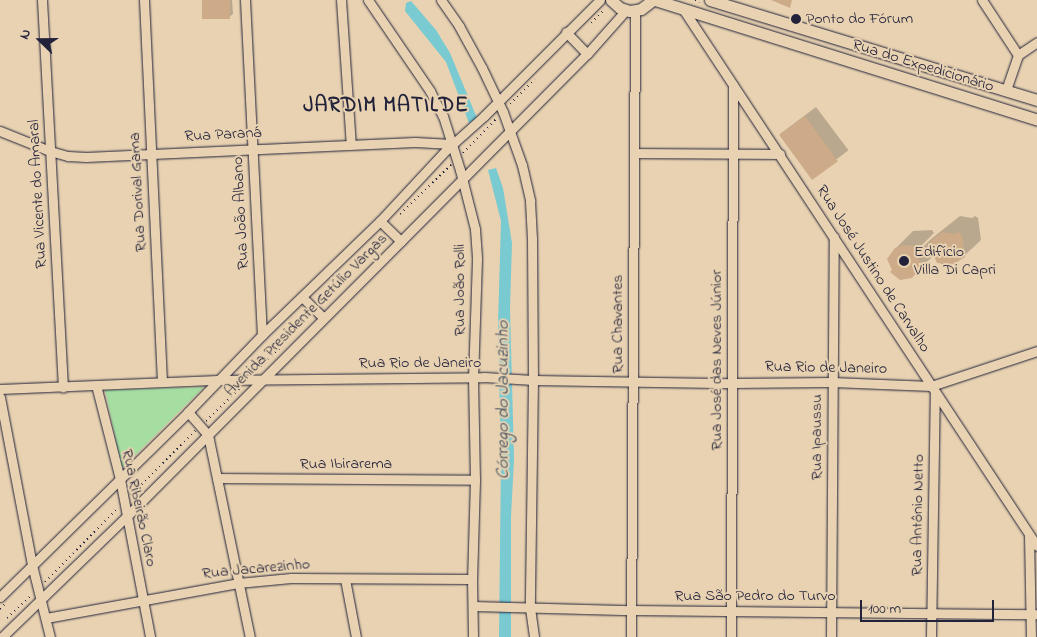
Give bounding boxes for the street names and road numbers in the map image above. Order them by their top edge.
street label: Rua do Expedicionário [850,35,996,97]
street label: Rua Vicente do Amaral [25,119,51,269]
street label: Rua Paraná [184,123,262,147]
street label: Rua Dorival Gama [125,132,151,252]
street label: Rua João Albano [228,156,254,270]
street label: Rua José Justino de Carvalho [812,182,934,356]
street label: Avenida Presidente Getúlio Vargas [220,229,392,401]
street label: Rua João Rolli [450,244,470,336]
street label: Rua José das Neves Júnior [707,270,727,450]
street label: Rua Chavantes [608,274,628,374]
street label: Rua Rio de Janeiro [359,353,481,373]
street label: Rua Rio de Janeiro [765,357,887,379]
street label: Rua Ipaussu [807,394,827,480]
street label: Rua Ribeirão Claro [117,448,161,568]
street label: Rua Ibirarema [300,454,392,474]
street label: Rua Antônio Netto [907,454,929,576]
street label: Rua Jacarezinho [201,555,311,583]
street label: Rua São Pedro do Turvo [674,586,836,606]

